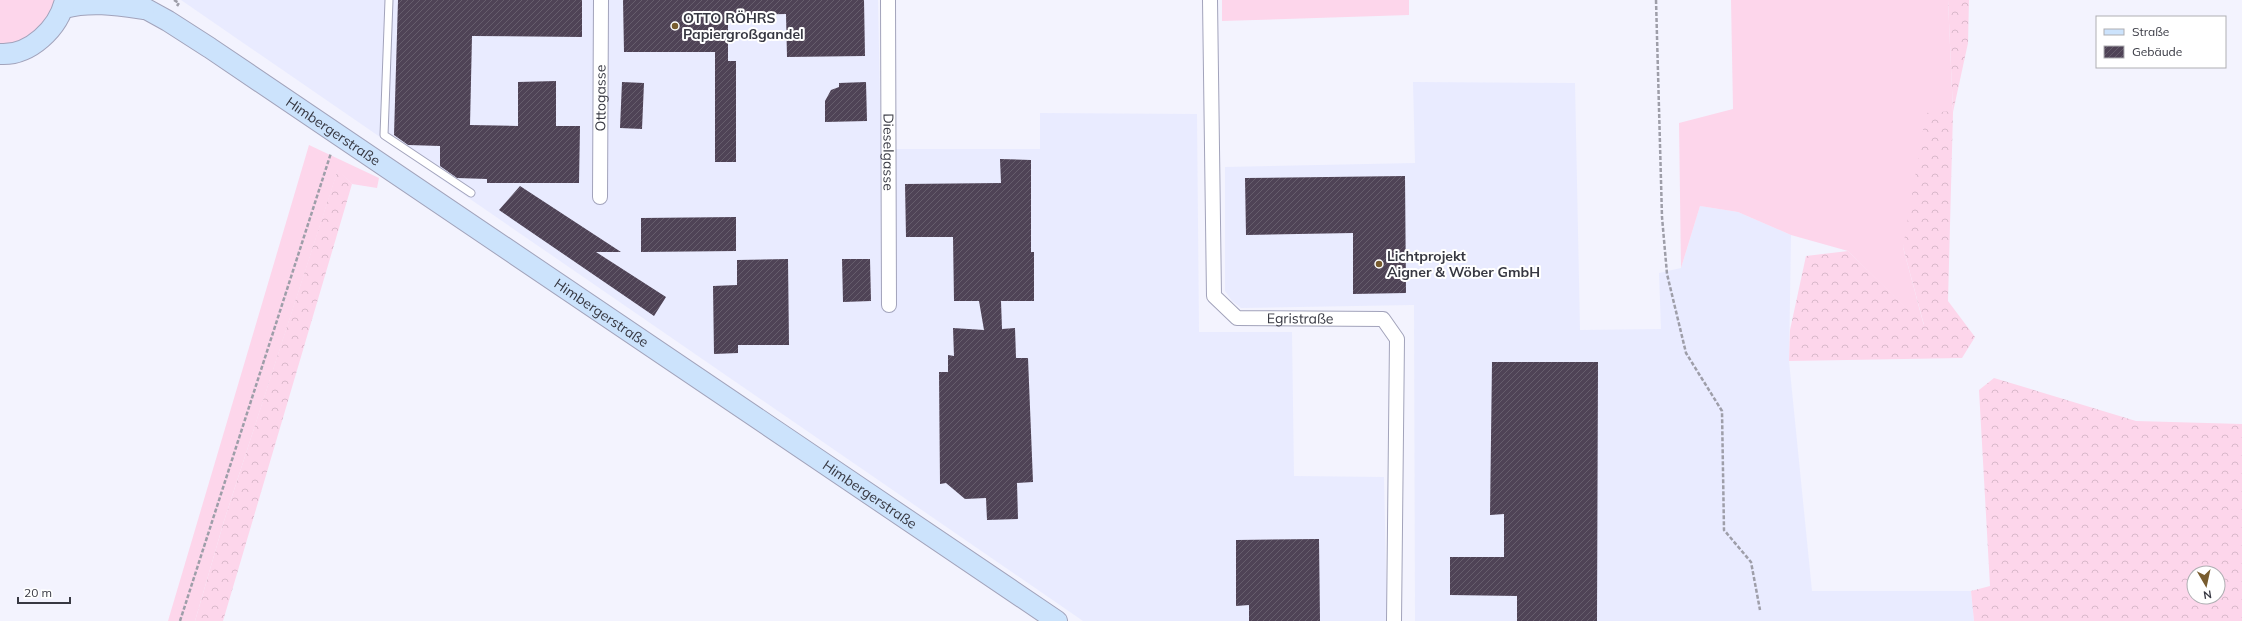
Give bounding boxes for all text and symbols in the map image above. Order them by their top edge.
place label: OTTO RÖHRS Papiergroßgandel [683,9,804,43]
legend [2096,16,2226,68]
marker: OTTO RÖHRS Papiergroßgandel [670,21,680,31]
text: Straße [2132,24,2169,39]
text: Gebäude [2132,44,2182,59]
street label: Ottogasse [591,65,610,131]
street label: Himbergerstraße [282,93,384,170]
street label: Dieselgasse [879,113,898,191]
place label: Lichtprojekt Aigner & Wöber GmbH [1387,247,1540,281]
marker: Lichtprojekt Aigner & Wöber GmbH [1374,259,1384,269]
street label: Himbergerstraße [551,275,652,351]
street label: Egristraße [1267,309,1334,328]
street label: Himbergerstraße [819,456,921,533]
north arrow [2186,565,2226,605]
scale bar [18,579,70,605]
text: 20 m [24,585,52,600]
text: N [2202,587,2213,602]

